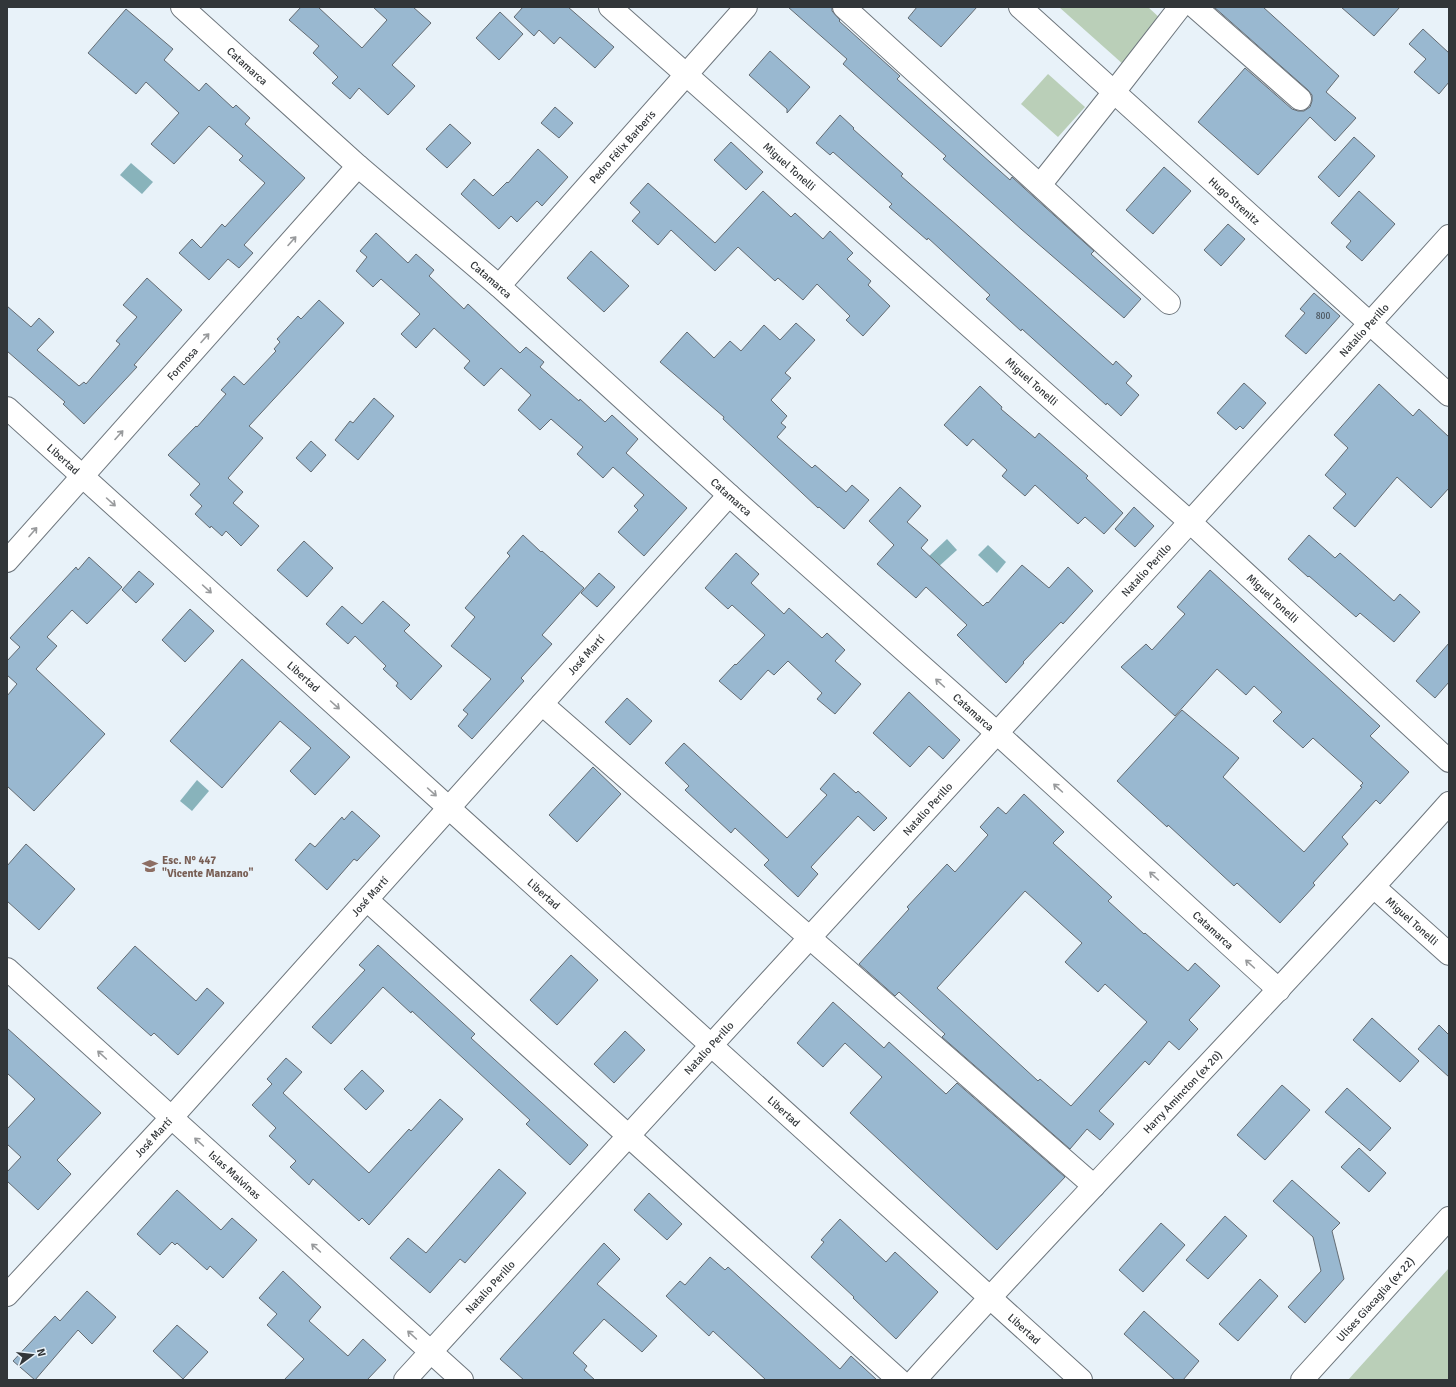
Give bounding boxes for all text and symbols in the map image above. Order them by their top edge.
street label: Catamarca [224,44,271,88]
street label: Pedro Félix Barberis [586,107,658,186]
street label: Miguel Tonelli [761,140,818,193]
street label: Hugo Strenitz [1206,174,1263,227]
one-way arrow [287,236,296,246]
street label: Catamarca [468,258,515,301]
street label: Natalio Perillo [1336,300,1392,359]
house number: 800 [1316,311,1330,322]
one-way arrow [201,332,210,343]
street label: Formosa [164,344,201,383]
street label: Miguel Tonelli [1003,355,1061,408]
one-way arrow [114,430,123,440]
street label: Libertad [44,441,82,477]
street label: Catamarca [708,475,755,519]
one-way arrow [106,498,116,507]
one-way arrow [28,527,37,537]
street label: Natalio Perillo [1119,540,1174,599]
street label: Miguel Tonelli [1244,571,1301,625]
one-way arrow [202,585,213,594]
street label: José Martí [565,632,607,678]
street label: Libertad [285,658,323,695]
one-way arrow [935,678,945,687]
street label: Catamarca [950,690,997,734]
one-way arrow [330,700,340,709]
street label: Natalio Perillo [900,779,955,838]
one-way arrow [1052,784,1063,793]
one-way arrow [427,787,437,796]
place label: Esc. N° 447 "Vicente Manzano" [162,854,254,880]
school or university icon: Esc. N° 447 "Vicente Manzano" [141,857,159,875]
one-way arrow [1149,871,1159,881]
street label: José Martí [348,874,391,919]
street label: Libertad [525,876,563,912]
street label: Miguel Tonelli [1383,894,1441,948]
street label: Catamarca [1190,908,1236,952]
one-way arrow [1245,959,1255,968]
street label: Natalio Perillo [681,1019,736,1077]
street label: Harry Amincton (ex 20) [1140,1048,1224,1136]
one-way arrow [97,1050,108,1059]
street label: Libertad [765,1093,803,1129]
street label: José Martí [132,1115,175,1160]
one-way arrow [194,1137,204,1146]
street label: Islas Malvinas [206,1148,264,1202]
one-way arrow [311,1243,321,1253]
street label: Ulises Giacaglia (ex 22) [1334,1254,1417,1344]
street label: Natalio Perillo [463,1258,518,1316]
street label: Libertad [1005,1311,1043,1347]
one-way arrow [407,1330,417,1340]
north arrow [12,1335,52,1375]
text: N [34,1347,48,1358]

